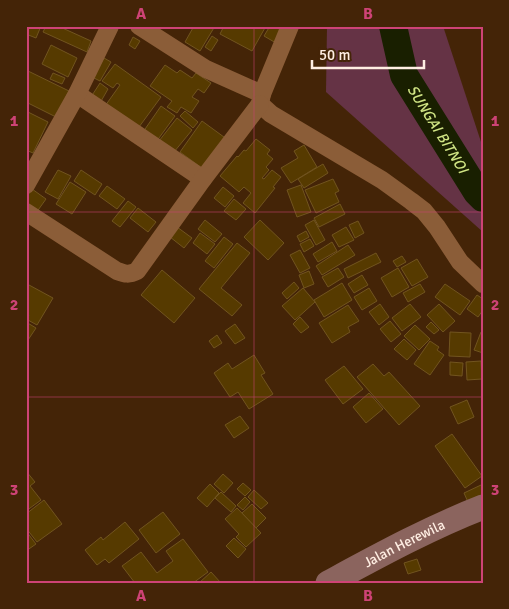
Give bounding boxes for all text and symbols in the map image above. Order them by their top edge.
text: A [136,4,147,24]
text: B [363,4,373,24]
scale bar [312,38,424,70]
text: 50 m [319,46,350,64]
water label: SUNGAI BITNOI [404,82,473,178]
text: 1 [10,111,19,131]
text: 1 [491,111,500,131]
text: 2 [10,295,18,315]
text: 2 [491,295,499,315]
text: 3 [10,480,18,500]
text: 3 [491,480,499,500]
street label: Jalan Herewila [361,516,448,571]
text: A [136,586,147,606]
text: B [363,586,373,606]

